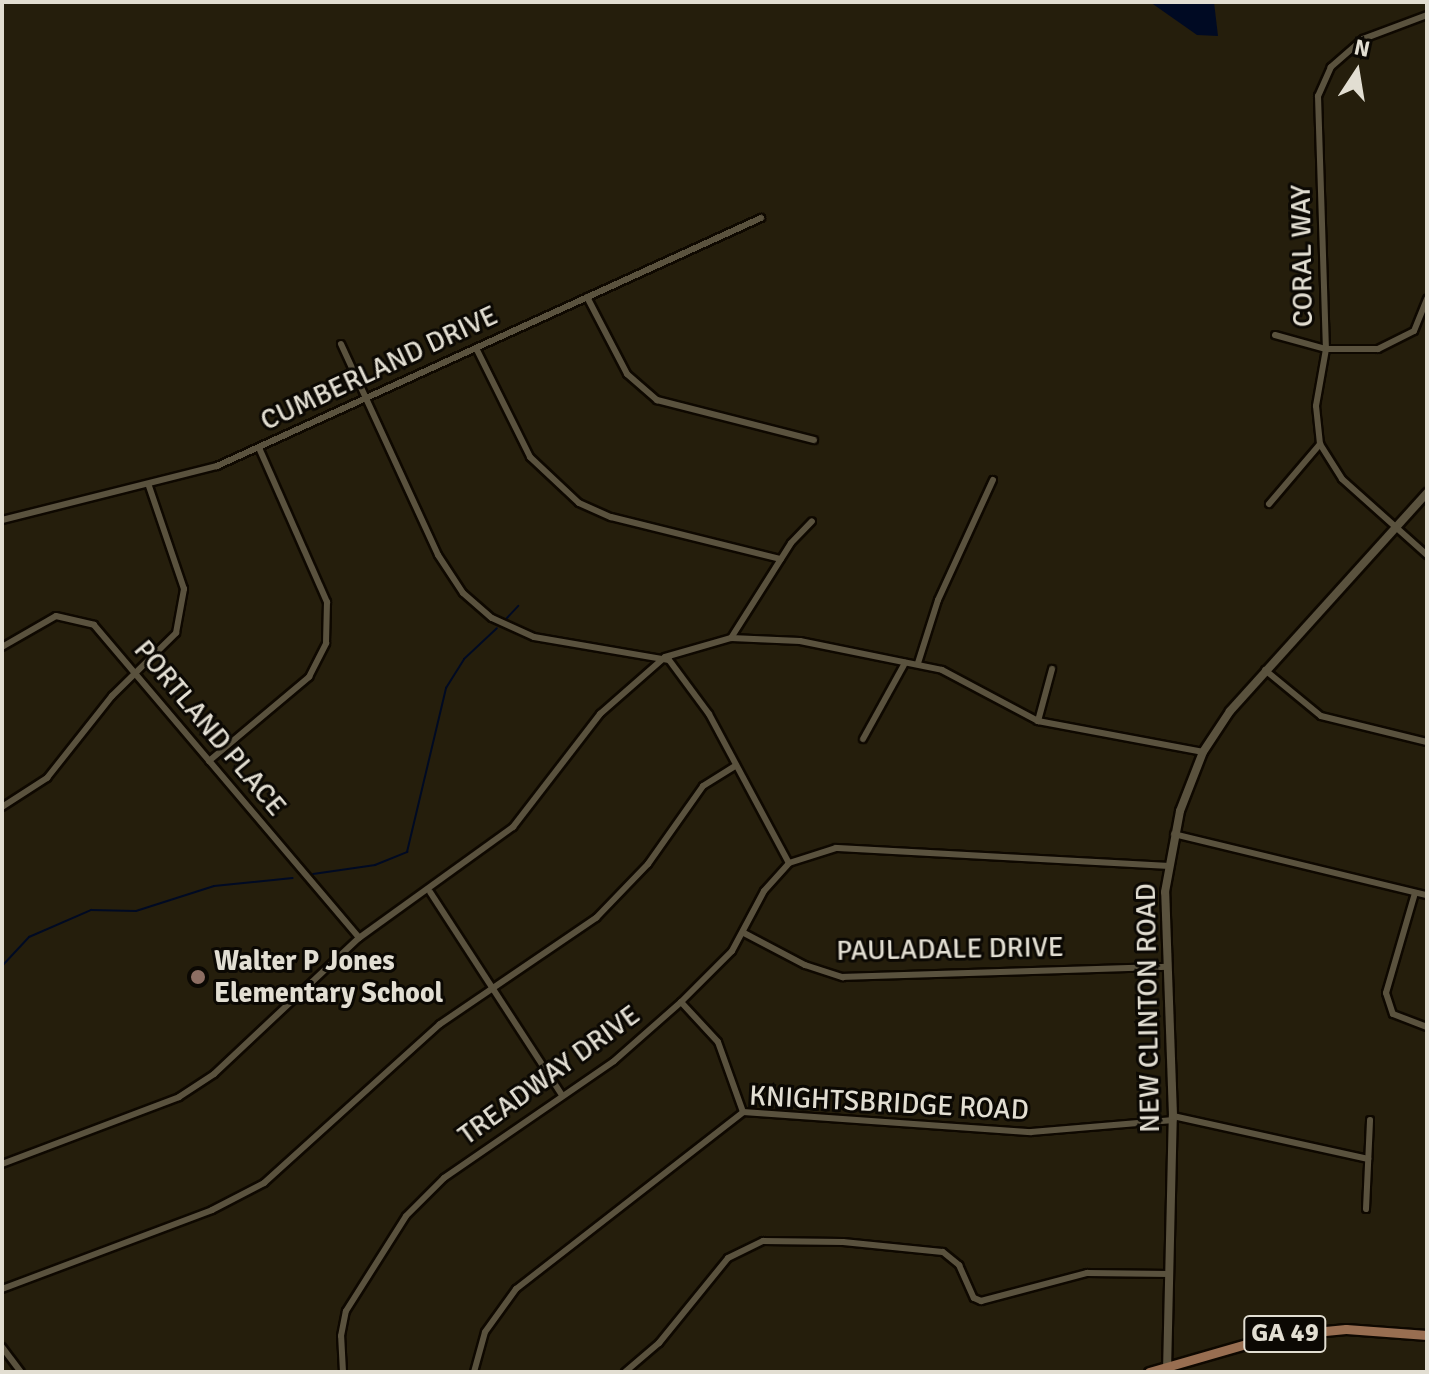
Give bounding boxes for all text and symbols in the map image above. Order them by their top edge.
north arrow [1317,32,1397,112]
text: N [1352,33,1372,63]
street label: CORAL WAY [1284,185,1320,327]
street label: CUMBERLAND DRIVE [255,298,503,438]
street label: PORTLAND PLACE [127,633,293,823]
street label: NEW CLINTON ROAD [1129,883,1167,1133]
street label: PAULADALE DRIVE [836,930,1064,968]
place label: Walter P Jones Elementary School [214,944,443,1010]
marker: Walter P Jones Elementary School [189,968,207,986]
street label: TREADWAY DRIVE [452,998,646,1152]
street label: KNIGHTSBRIDGE ROAD [748,1079,1030,1127]
road number: GA 49 [1243,1312,1327,1356]

